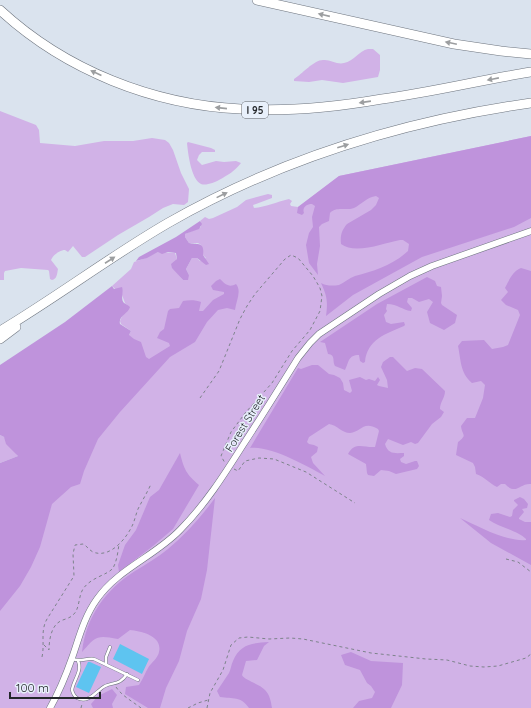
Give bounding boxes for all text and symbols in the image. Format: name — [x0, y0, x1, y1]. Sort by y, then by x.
one-way arrow — [318, 11, 330, 17]
one-way arrow — [445, 39, 457, 45]
one-way arrow — [90, 70, 102, 76]
one-way arrow — [486, 76, 499, 82]
one-way arrow — [359, 99, 371, 105]
road number: I 95 — [242, 102, 268, 118]
one-way arrow — [215, 104, 227, 111]
one-way arrow — [337, 143, 349, 149]
one-way arrow — [216, 192, 228, 198]
one-way arrow — [105, 256, 115, 264]
street label: Forest Street — [222, 392, 268, 454]
scale bar — [10, 674, 100, 700]
text: 100 m — [16, 680, 49, 695]

